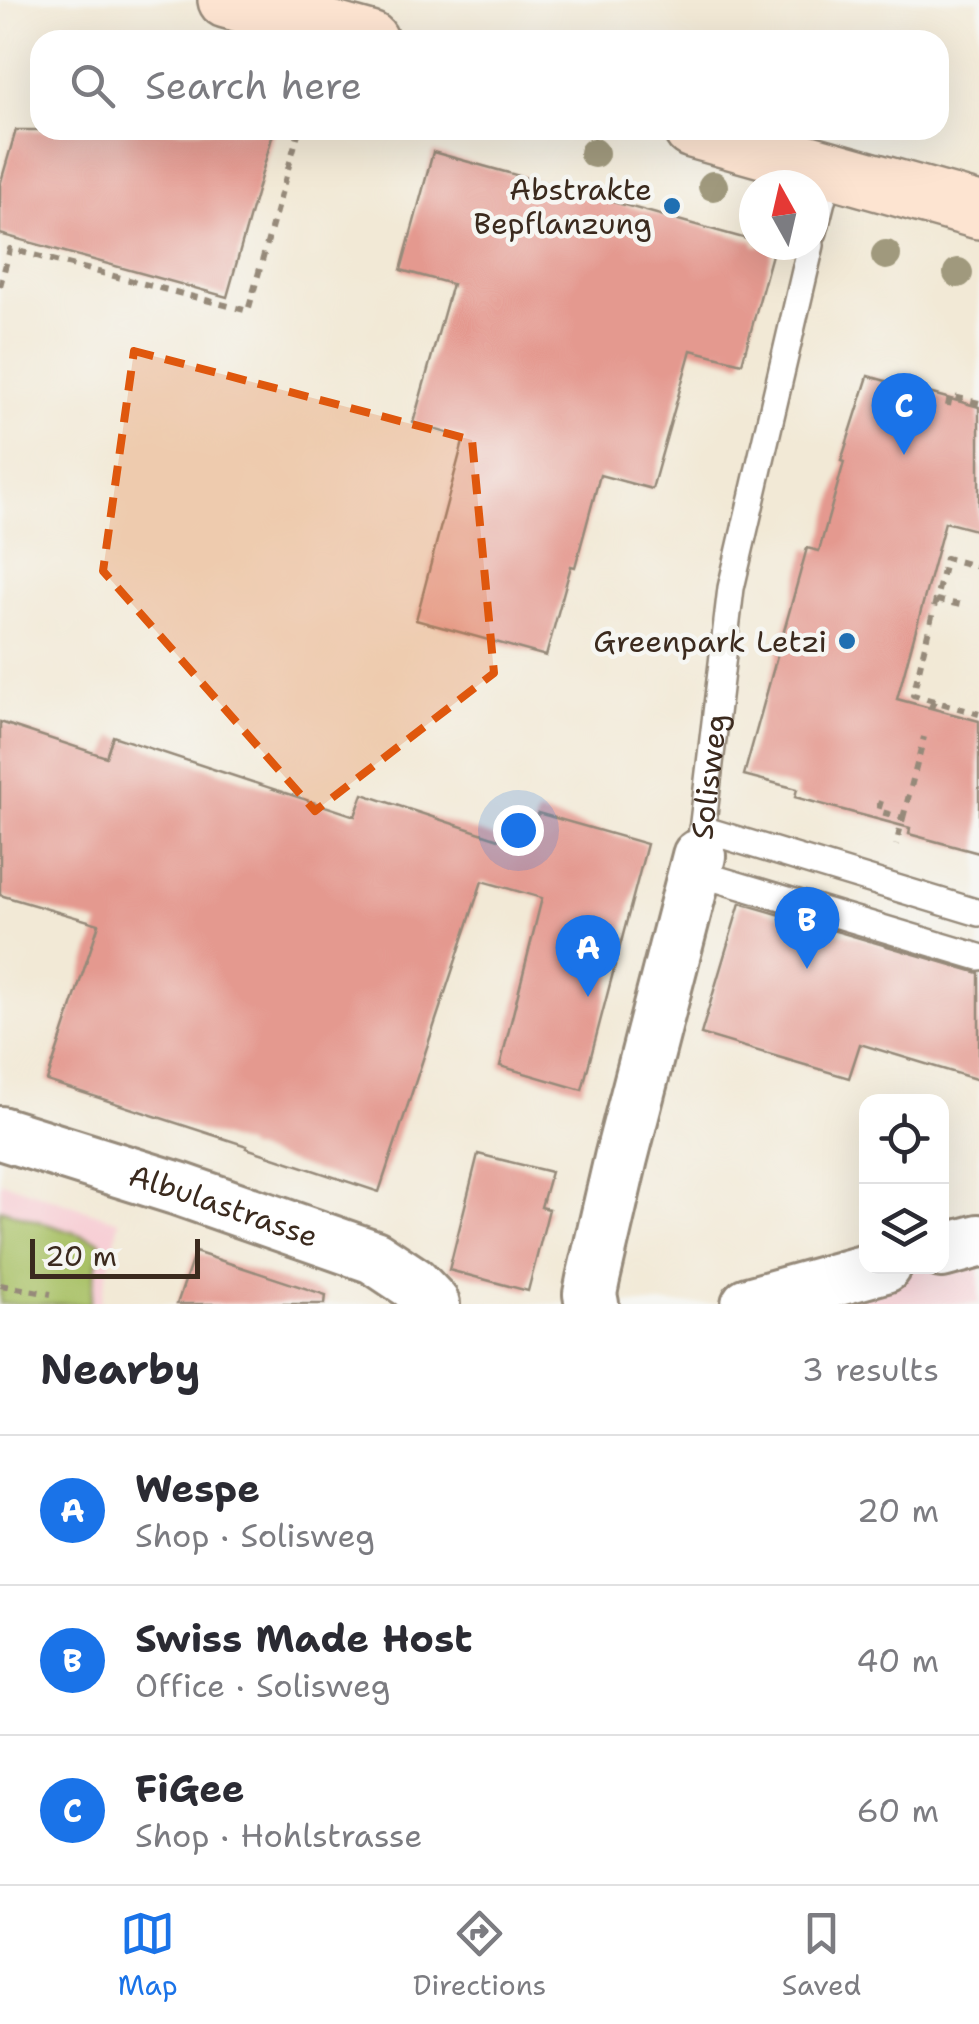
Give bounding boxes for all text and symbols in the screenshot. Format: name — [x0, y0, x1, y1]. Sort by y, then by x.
search box — [30, 30, 949, 140]
icon: search — [65, 58, 120, 113]
text: Search here — [145, 60, 362, 111]
place label: Abstrakte Bepflanzung — [474, 169, 652, 244]
north arrow — [739, 170, 829, 260]
marker: Abstrakte Bepflanzung — [661, 195, 683, 217]
pin: C — [872, 372, 936, 455]
place label: Greenpark Letzi — [593, 621, 827, 662]
marker: Greenpark Letzi — [836, 630, 858, 652]
street label: Solisweg — [681, 712, 736, 842]
your location — [493, 805, 544, 856]
pin: B — [774, 886, 840, 969]
pin: A — [556, 914, 620, 997]
map controls — [859, 1094, 949, 1274]
button: locate — [859, 1094, 949, 1184]
street label: Albulastrasse — [124, 1154, 324, 1256]
button: layers — [859, 1184, 949, 1274]
scale bar — [30, 1234, 200, 1278]
text: 20 m — [45, 1237, 117, 1275]
text: Nearby — [40, 1341, 200, 1397]
text: 3 results — [802, 1348, 939, 1391]
text: Wespe — [135, 1463, 260, 1514]
text: A — [60, 1489, 85, 1532]
text: 20 m — [857, 1489, 939, 1532]
text: Shop · Solisweg — [135, 1514, 375, 1557]
text: Swiss Made Host — [135, 1613, 473, 1664]
text: B — [63, 1639, 82, 1682]
text: 40 m — [856, 1639, 939, 1682]
text: Office · Solisweg — [135, 1664, 390, 1707]
text: FiGee — [135, 1763, 245, 1814]
text: C — [63, 1789, 82, 1832]
text: 60 m — [857, 1789, 939, 1832]
text: Shop · Hohlstrasse — [135, 1814, 422, 1857]
tab: Map — [118, 1906, 178, 2004]
tab: Directions — [413, 1906, 546, 2004]
tab: Saved — [782, 1906, 861, 2004]

